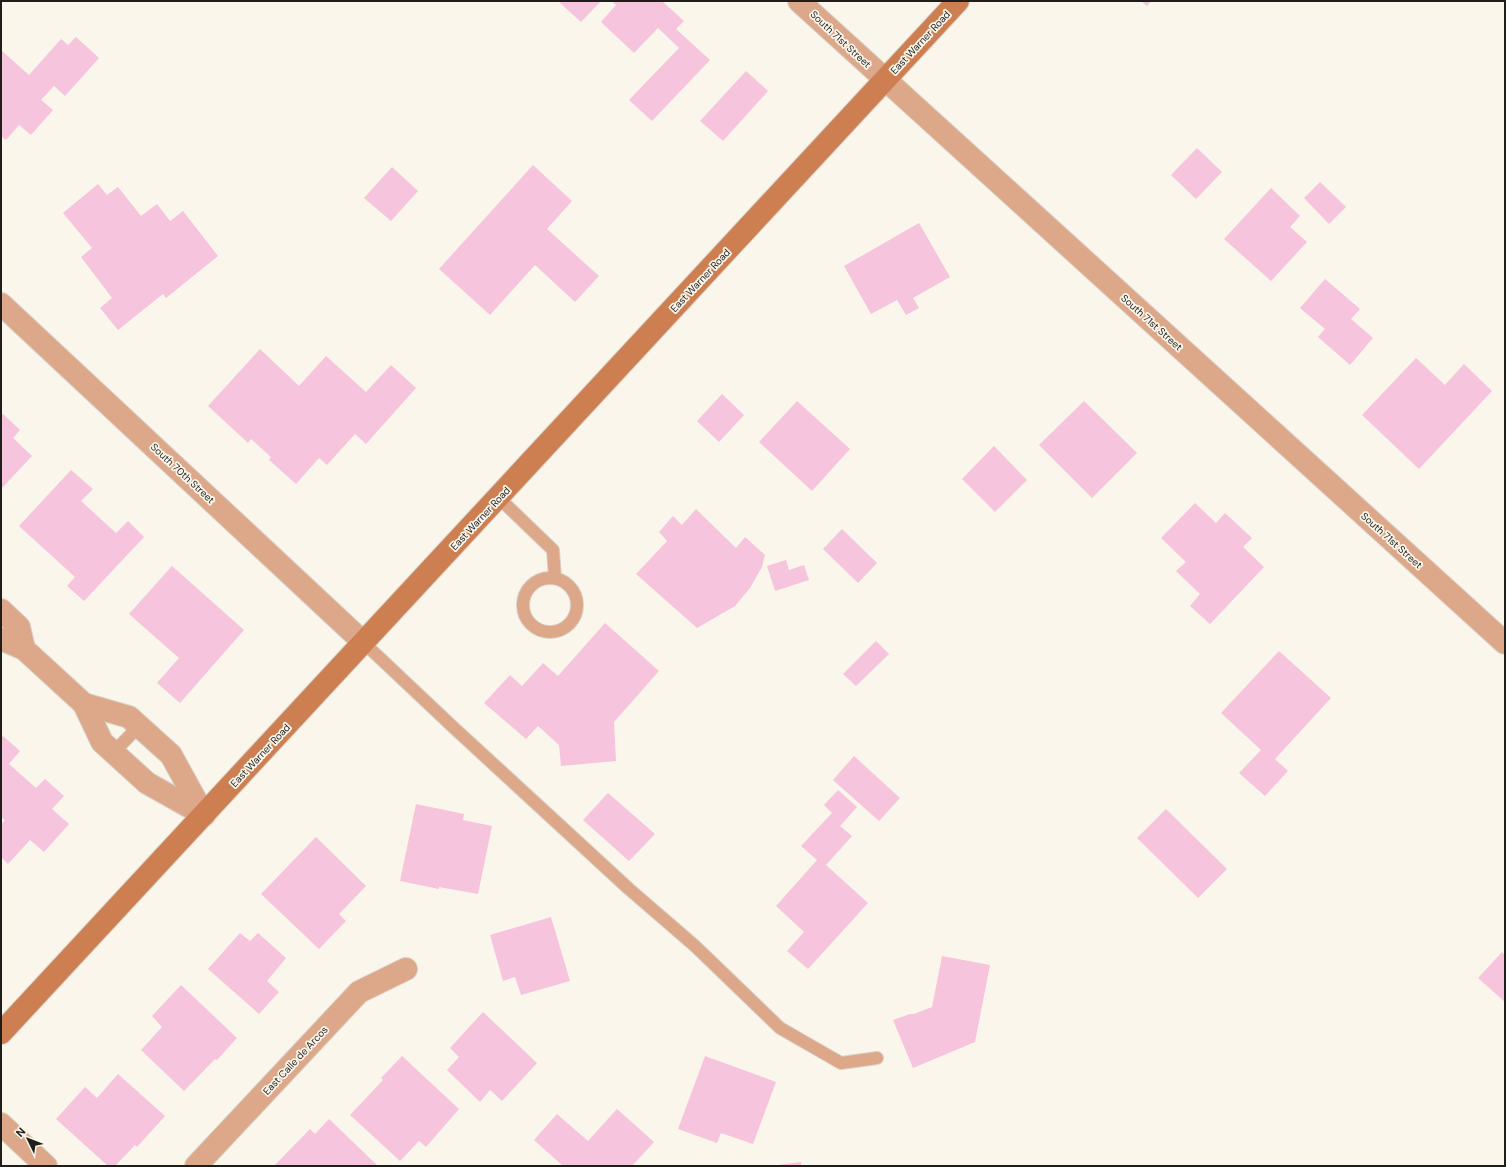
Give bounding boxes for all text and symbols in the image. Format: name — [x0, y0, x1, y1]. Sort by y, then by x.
street label: South 71st Street — [808, 8, 874, 71]
street label: East Warner Road — [888, 8, 953, 77]
street label: East Warner Road — [668, 246, 733, 315]
street label: South 71st Street — [1118, 291, 1185, 353]
street label: South 70th Street — [148, 440, 217, 506]
street label: East Warner Road — [448, 484, 513, 553]
street label: South 71st Street — [1358, 509, 1425, 571]
street label: East Warner Road — [228, 721, 293, 790]
street label: East Calle de Arcos — [260, 1023, 331, 1097]
north arrow — [8, 1119, 48, 1159]
text: N — [13, 1124, 29, 1140]

